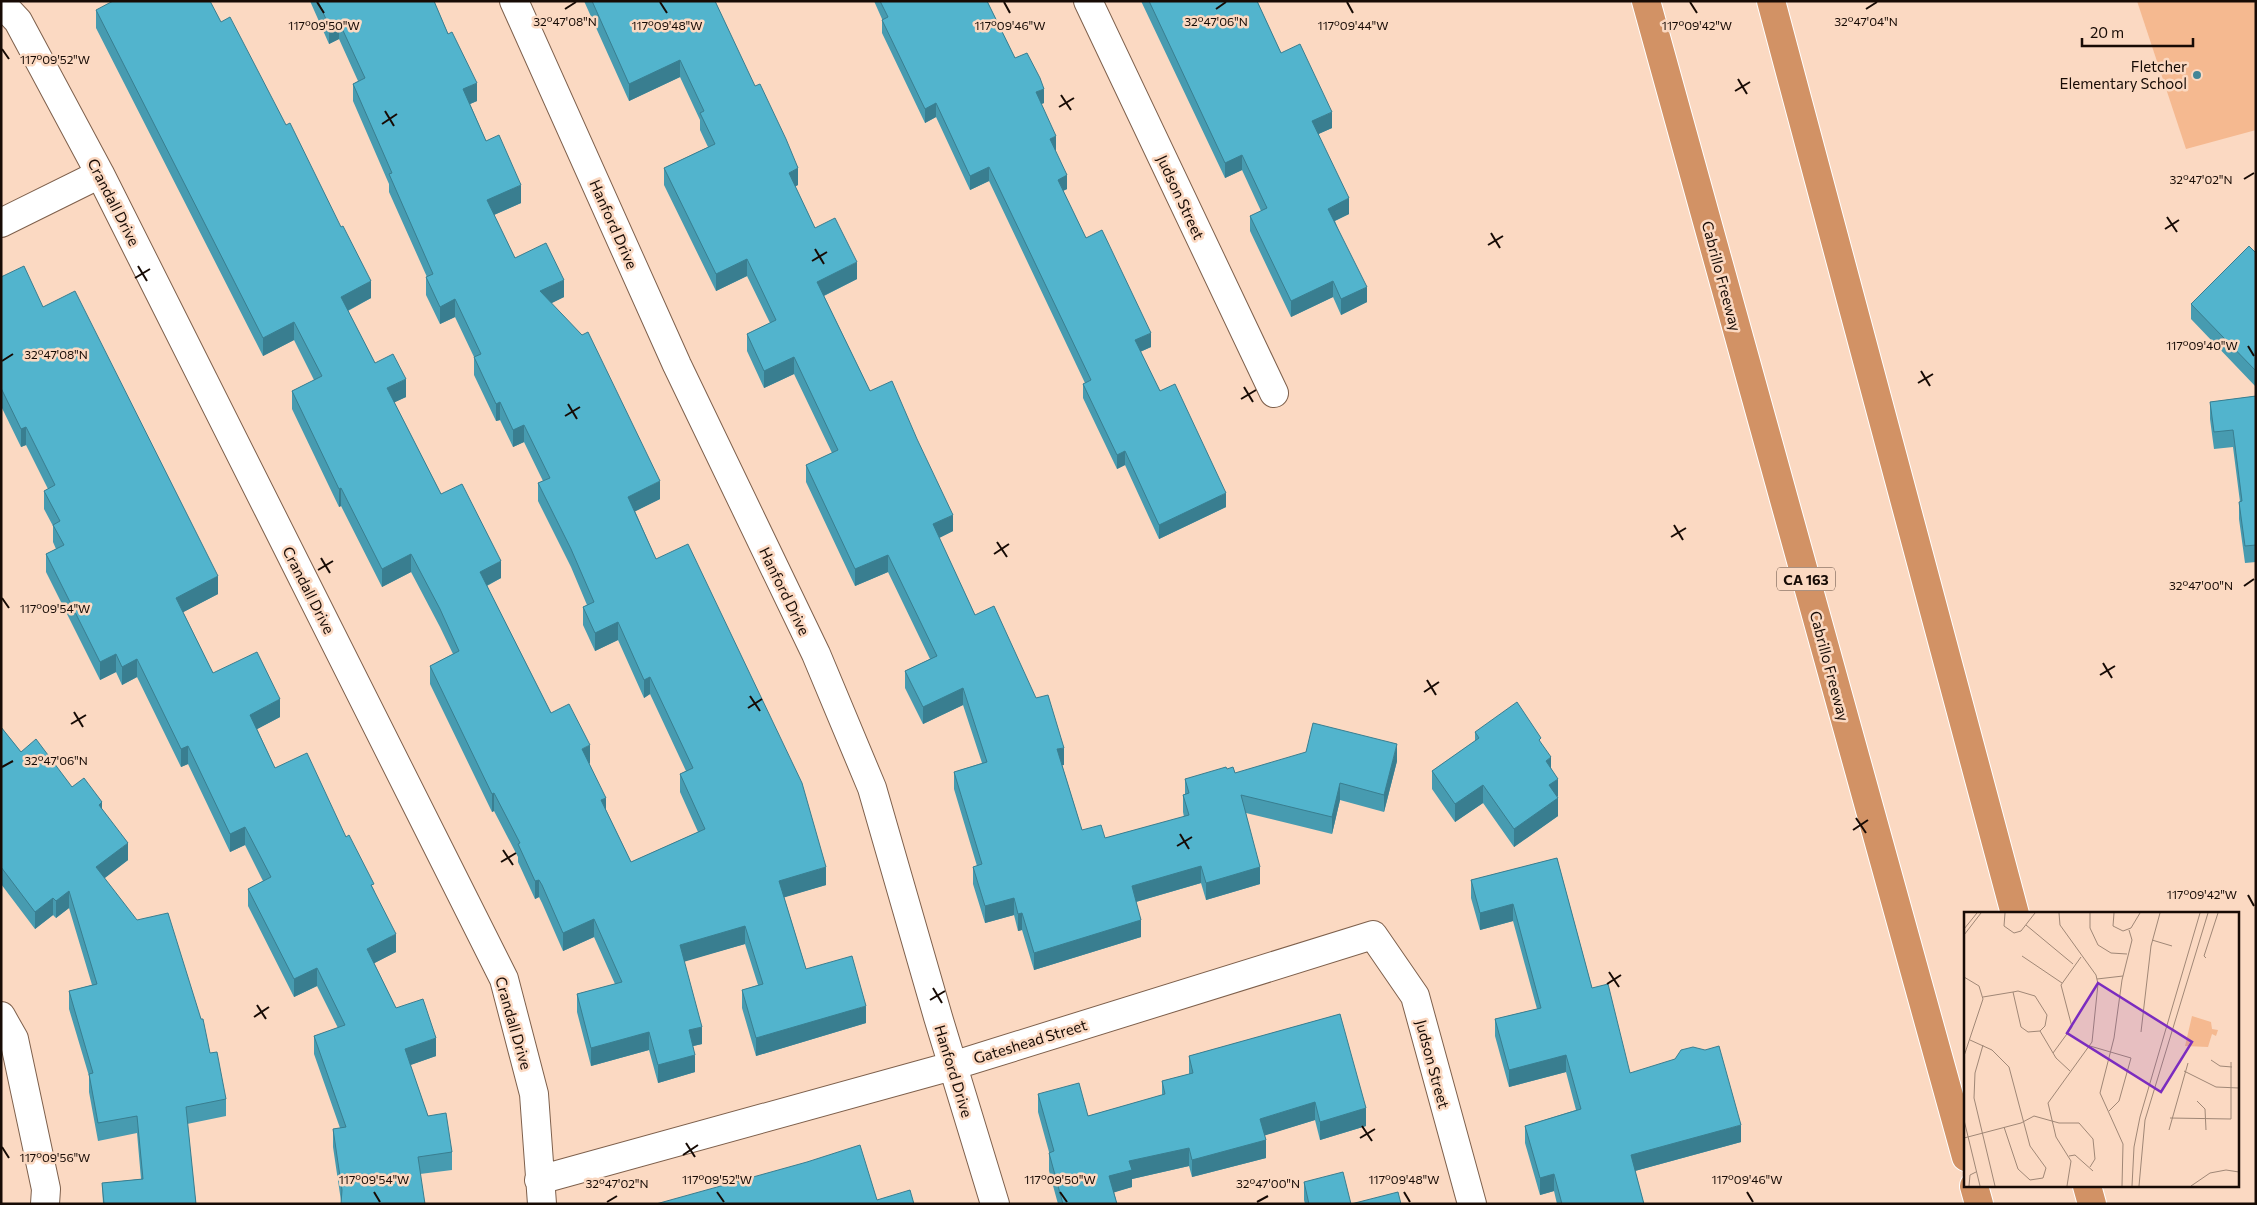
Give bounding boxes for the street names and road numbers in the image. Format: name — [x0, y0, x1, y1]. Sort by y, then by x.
street label: Judson Street — [1154, 152, 1208, 242]
street label: Crandall Drive — [84, 155, 144, 249]
street label: Hanford Drive — [586, 177, 642, 271]
street label: Cabrillo Freeway — [1699, 219, 1745, 333]
street label: Crandall Drive — [279, 543, 339, 637]
street label: Hanford Drive — [756, 544, 814, 638]
road number: CA 163 — [1777, 568, 1835, 590]
street label: Cabrillo Freeway — [1807, 609, 1853, 723]
street label: Crandall Drive — [492, 974, 536, 1072]
street label: Gateshead Street — [971, 1015, 1089, 1067]
street label: Judson Street — [1413, 1018, 1453, 1110]
street label: Hanford Drive — [931, 1023, 977, 1119]

